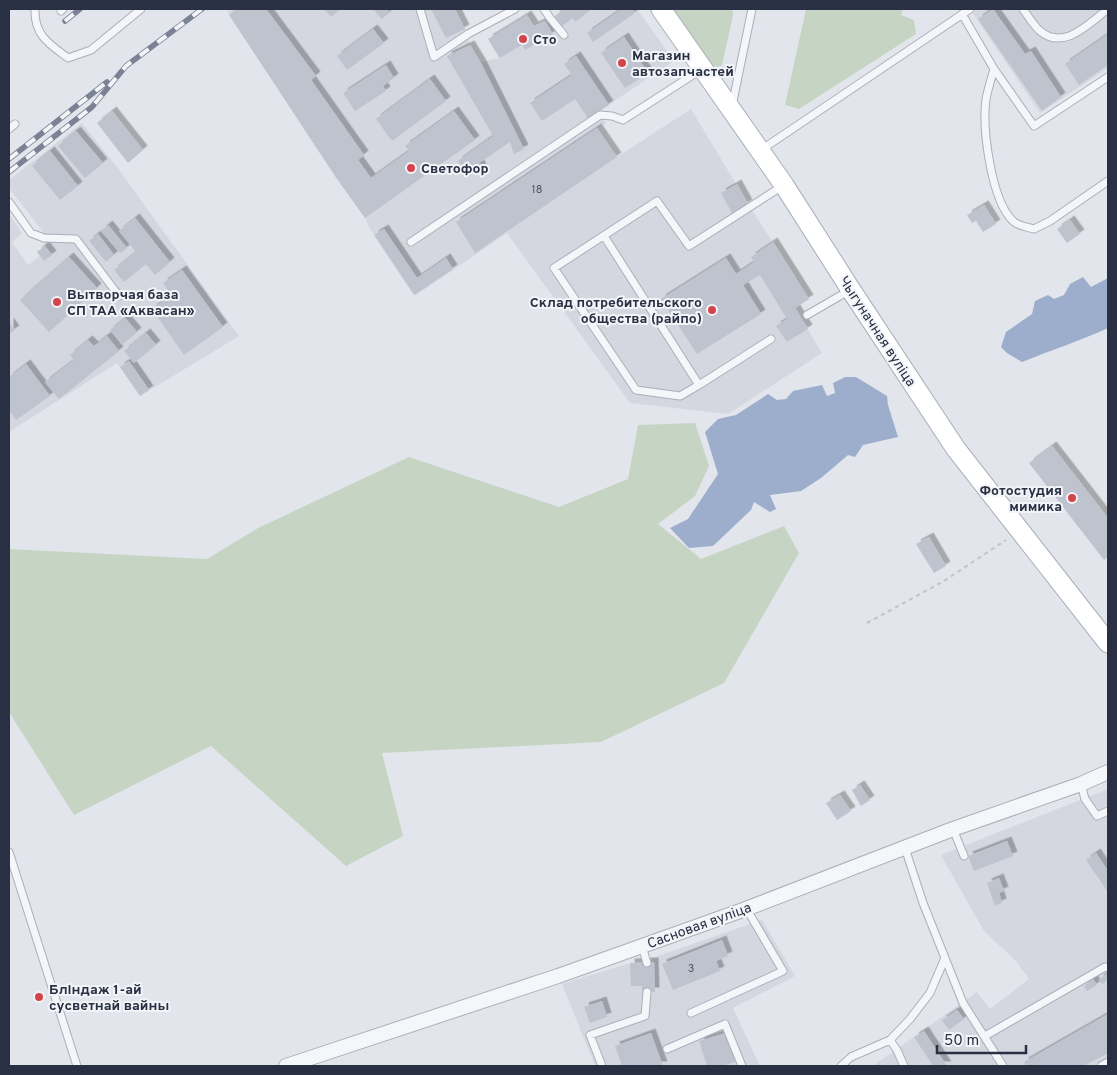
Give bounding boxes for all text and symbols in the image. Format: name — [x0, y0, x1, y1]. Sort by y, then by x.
place label: Сто — [533, 32, 557, 49]
marker: Сто — [517, 33, 529, 45]
place label: Магазин автозапчастей — [632, 48, 734, 81]
marker: Магазин автозапчастей — [616, 57, 628, 69]
place label: Светофор — [421, 161, 489, 178]
marker: Светофор — [405, 162, 417, 174]
house number: 18 — [532, 183, 542, 197]
street label: Чыгуначная вуліца — [835, 273, 919, 390]
place label: Вытворчая база СП ТАА «Аквасан» — [67, 287, 195, 320]
place label: Склад потребительского общества (райпо) — [530, 295, 702, 328]
marker: Вытворчая база СП ТАА «Аквасан» — [51, 296, 63, 308]
marker: Склад потребительского общества (райпо) — [706, 304, 718, 316]
place label: Фотостудия мимика — [980, 483, 1062, 516]
marker: Фотостудия мимика — [1066, 492, 1078, 504]
street label: Сасновая вуліца — [645, 900, 754, 953]
house number: 3 — [688, 962, 694, 976]
place label: Бліндаж 1-ай сусветнай вайны — [49, 982, 169, 1015]
marker: Бліндаж 1-ай сусветнай вайны — [33, 991, 45, 1003]
scale bar — [937, 1022, 1026, 1054]
text: 50 m — [944, 1032, 979, 1051]

